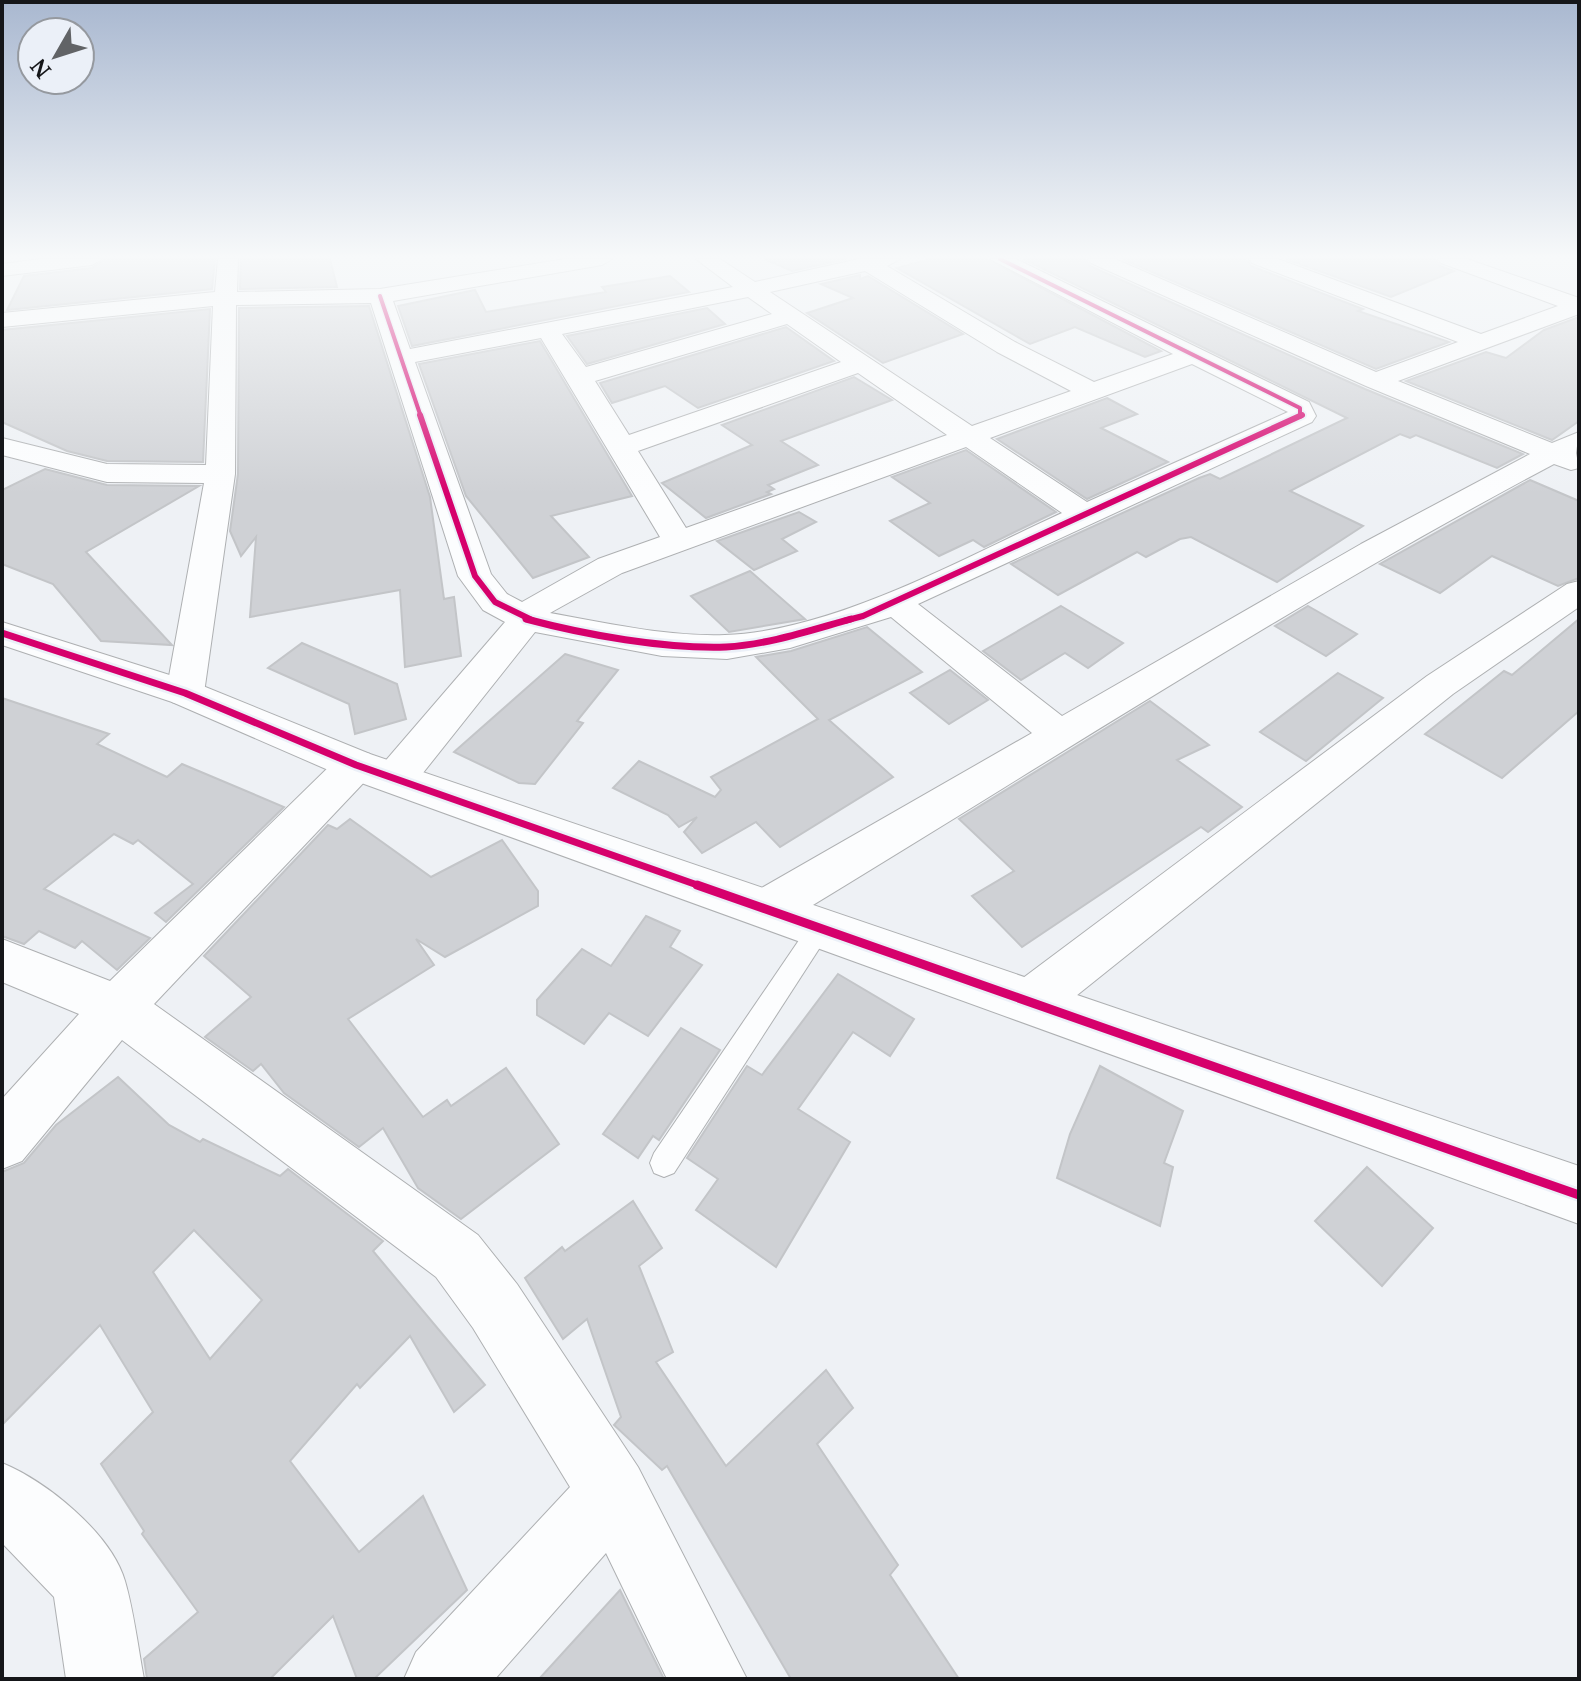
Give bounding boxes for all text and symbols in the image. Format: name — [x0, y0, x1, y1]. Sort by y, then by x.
north arrow — [16, 16, 96, 96]
text: N — [23, 53, 57, 85]

